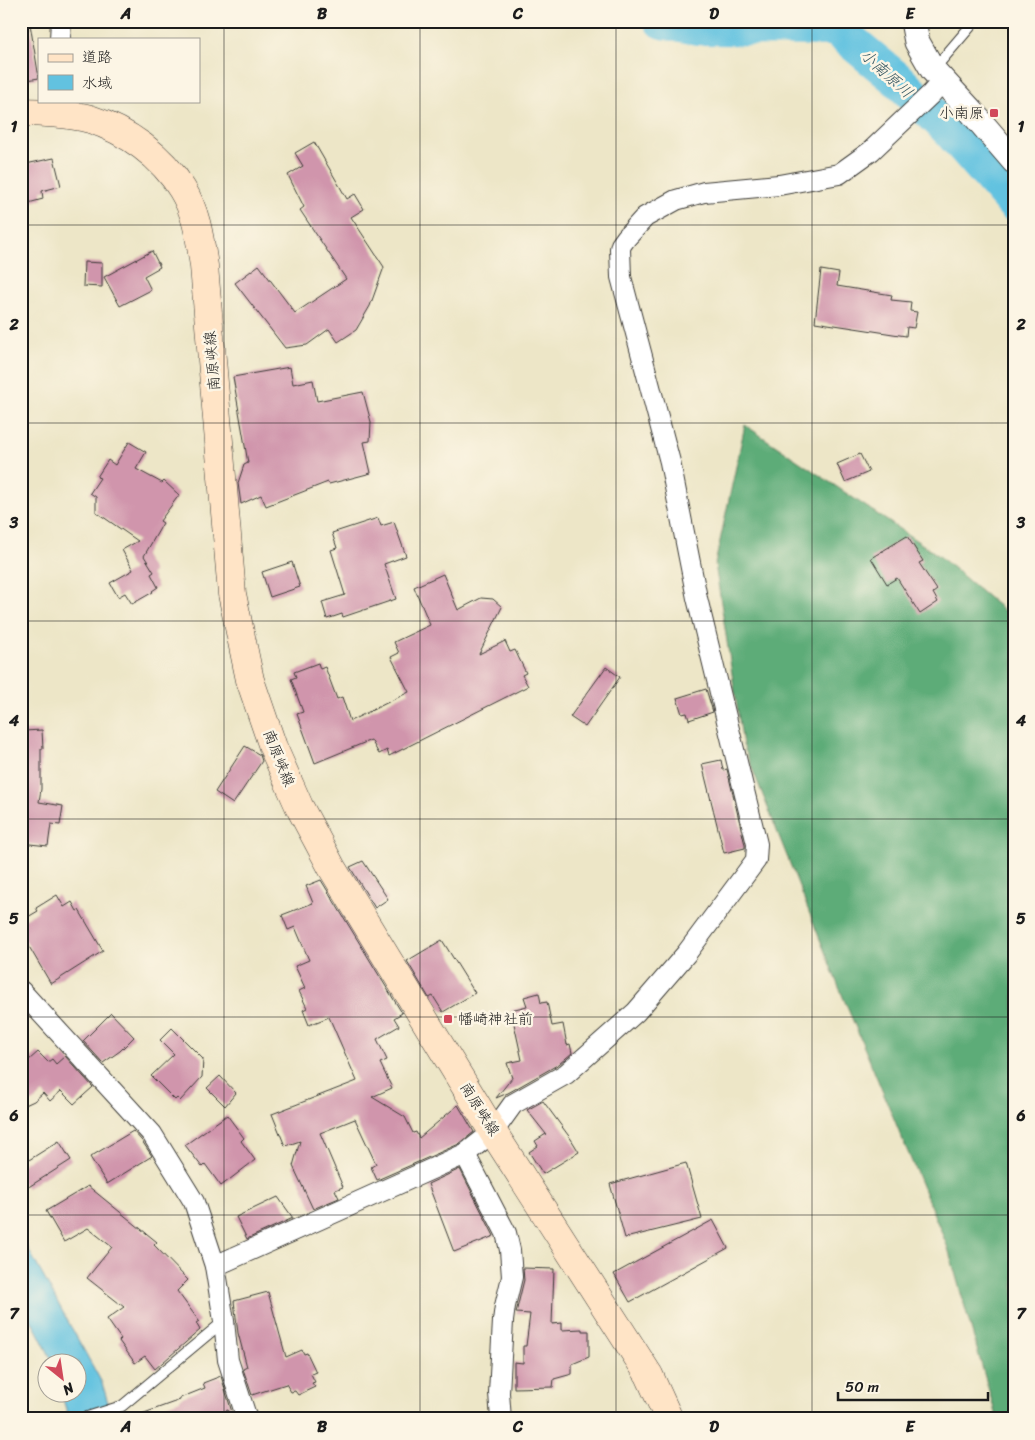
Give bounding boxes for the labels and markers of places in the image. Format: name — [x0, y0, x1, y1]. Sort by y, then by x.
place label: 小南原 — [939, 100, 984, 126]
marker: 小南原 — [988, 107, 1000, 119]
place label: 幡崎神社前 — [458, 1006, 533, 1032]
marker: 幡崎神社前 — [442, 1013, 454, 1025]

